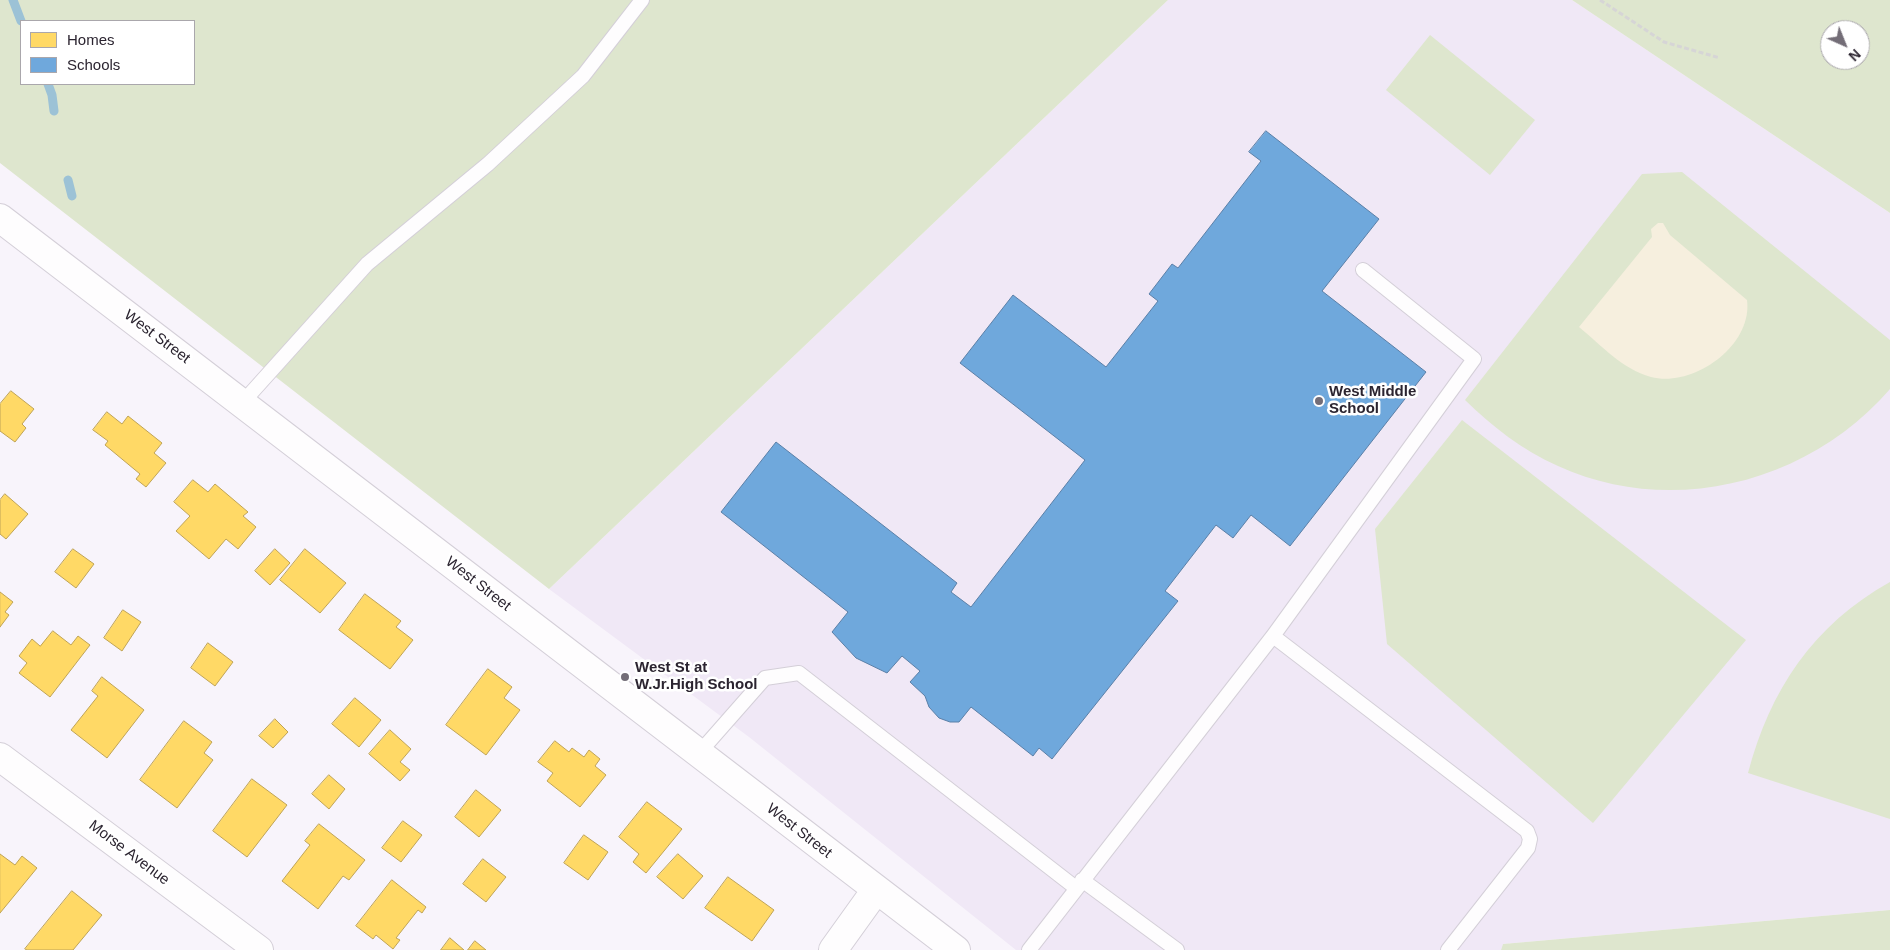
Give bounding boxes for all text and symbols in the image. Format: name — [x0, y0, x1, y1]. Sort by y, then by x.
legend — [20, 20, 195, 85]
north arrow — [1820, 20, 1870, 70]
text: Homes — [67, 31, 115, 48]
text: N — [1846, 46, 1864, 64]
text: Schools — [67, 56, 120, 73]
street label: West Street — [120, 306, 194, 368]
place label: West Middle School — [1329, 383, 1416, 418]
marker: West Middle School — [1313, 395, 1325, 407]
street label: West Street — [442, 553, 514, 615]
place label: West St at W.Jr.High School — [635, 659, 758, 694]
marker: West St at W.Jr.High School — [619, 671, 631, 683]
street label: West Street — [763, 800, 835, 862]
street label: Morse Avenue — [85, 817, 173, 889]

